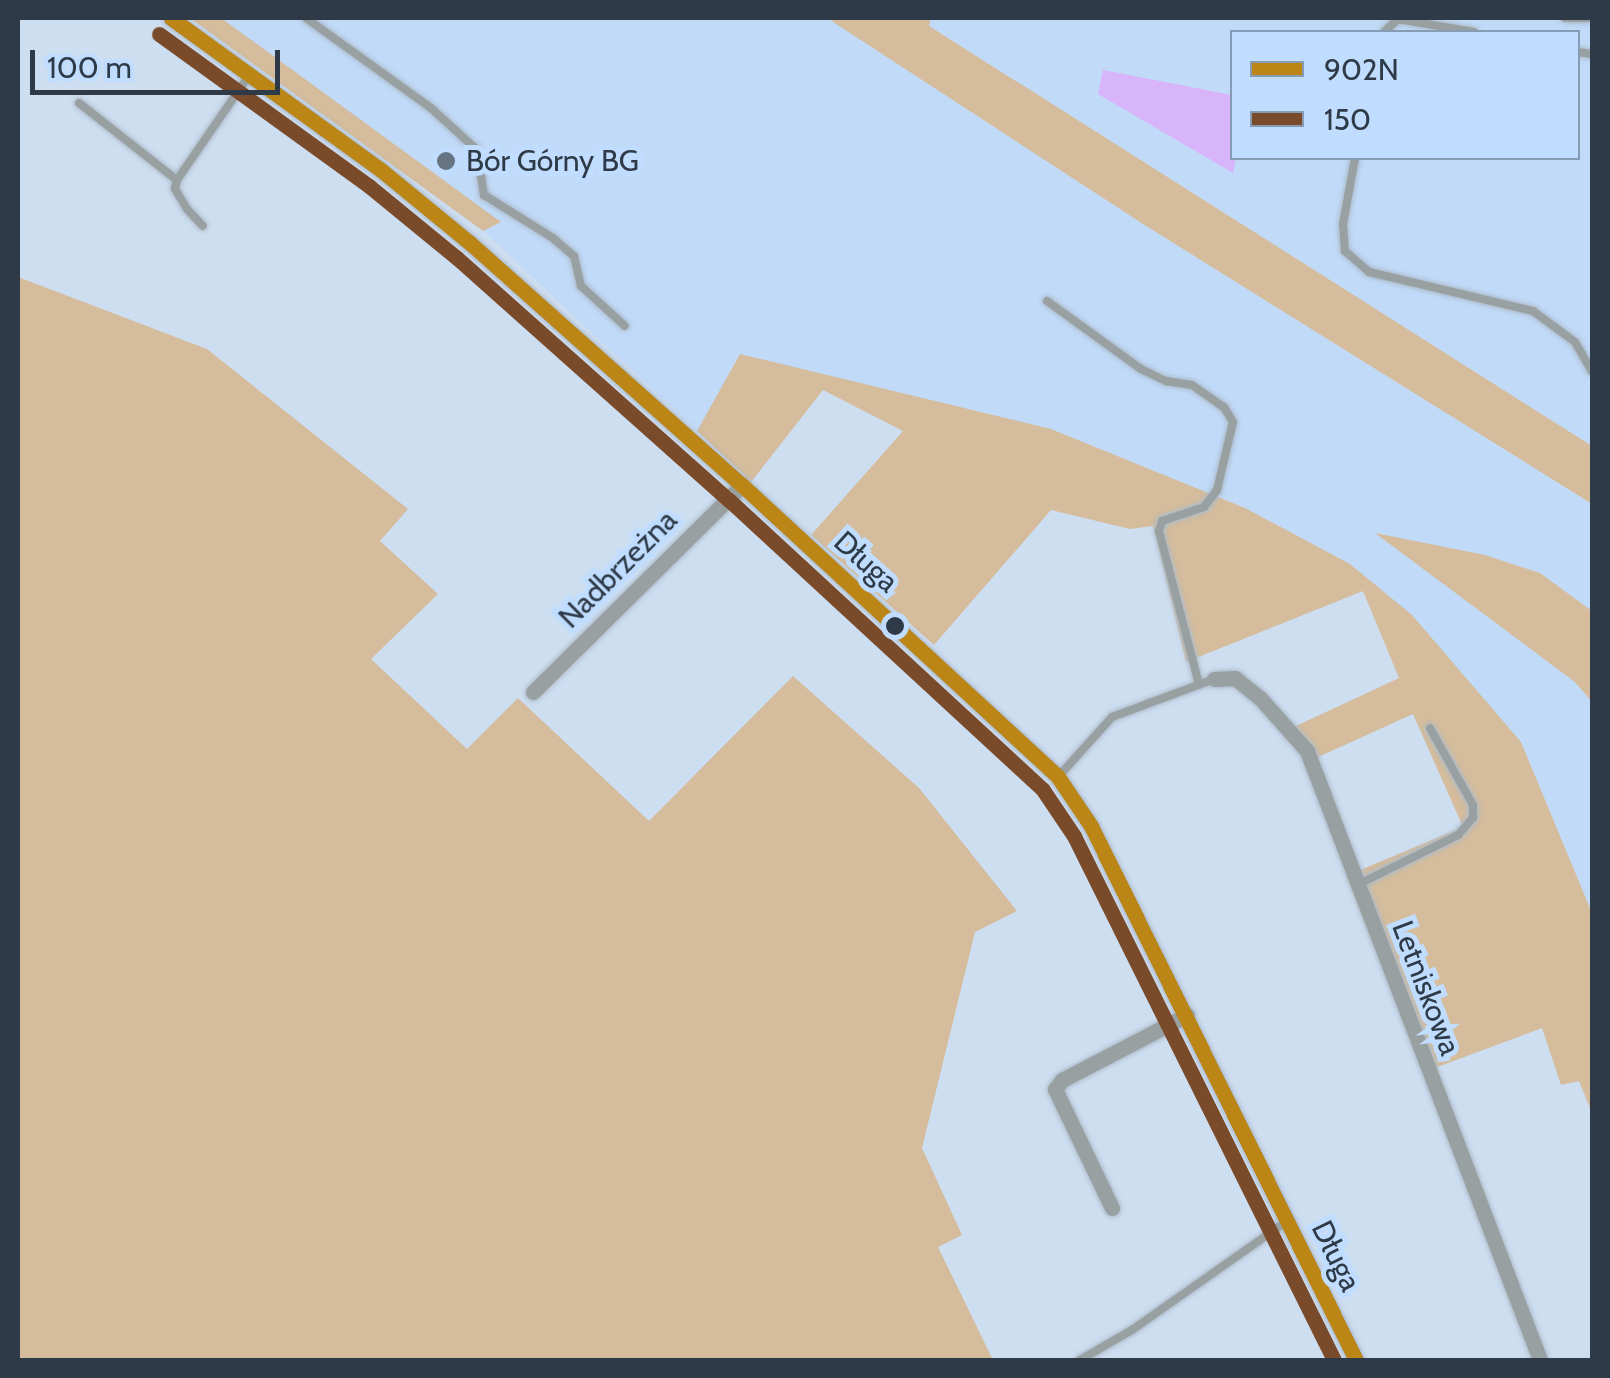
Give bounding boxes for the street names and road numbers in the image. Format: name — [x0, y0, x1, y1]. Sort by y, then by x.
street label: Nadbrzeżna — [551, 502, 685, 636]
street label: Długa — [826, 524, 906, 600]
street label: Letniskowa — [1384, 916, 1468, 1060]
street label: Długa — [1304, 1215, 1368, 1297]

